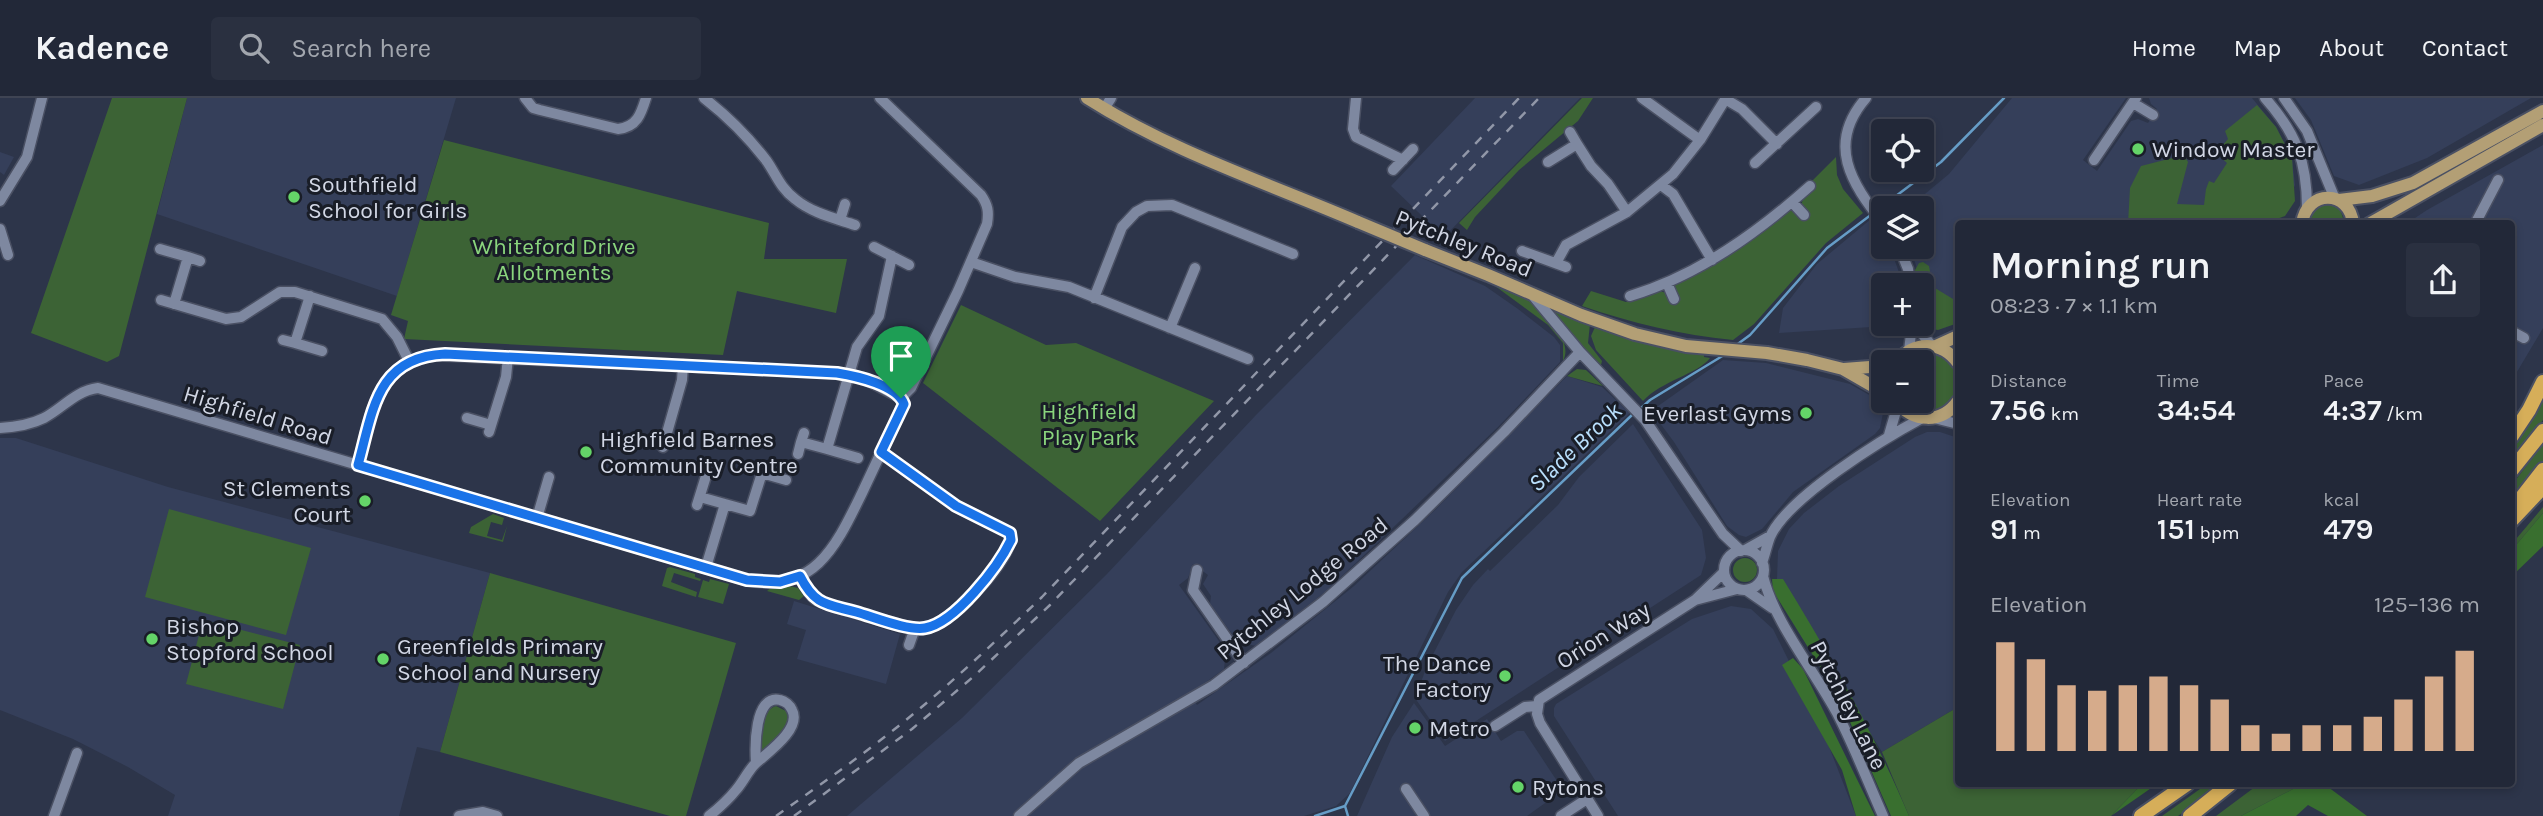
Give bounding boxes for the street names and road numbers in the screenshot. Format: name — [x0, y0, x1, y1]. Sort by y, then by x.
street label: Pytchley Road — [1391, 204, 1536, 283]
street label: Highfield Road — [180, 380, 335, 451]
street label: Pytchley Lodge Road — [1211, 511, 1393, 666]
street label: Orion Way — [1552, 596, 1655, 675]
street label: Pytchley Lane — [1804, 636, 1893, 774]

